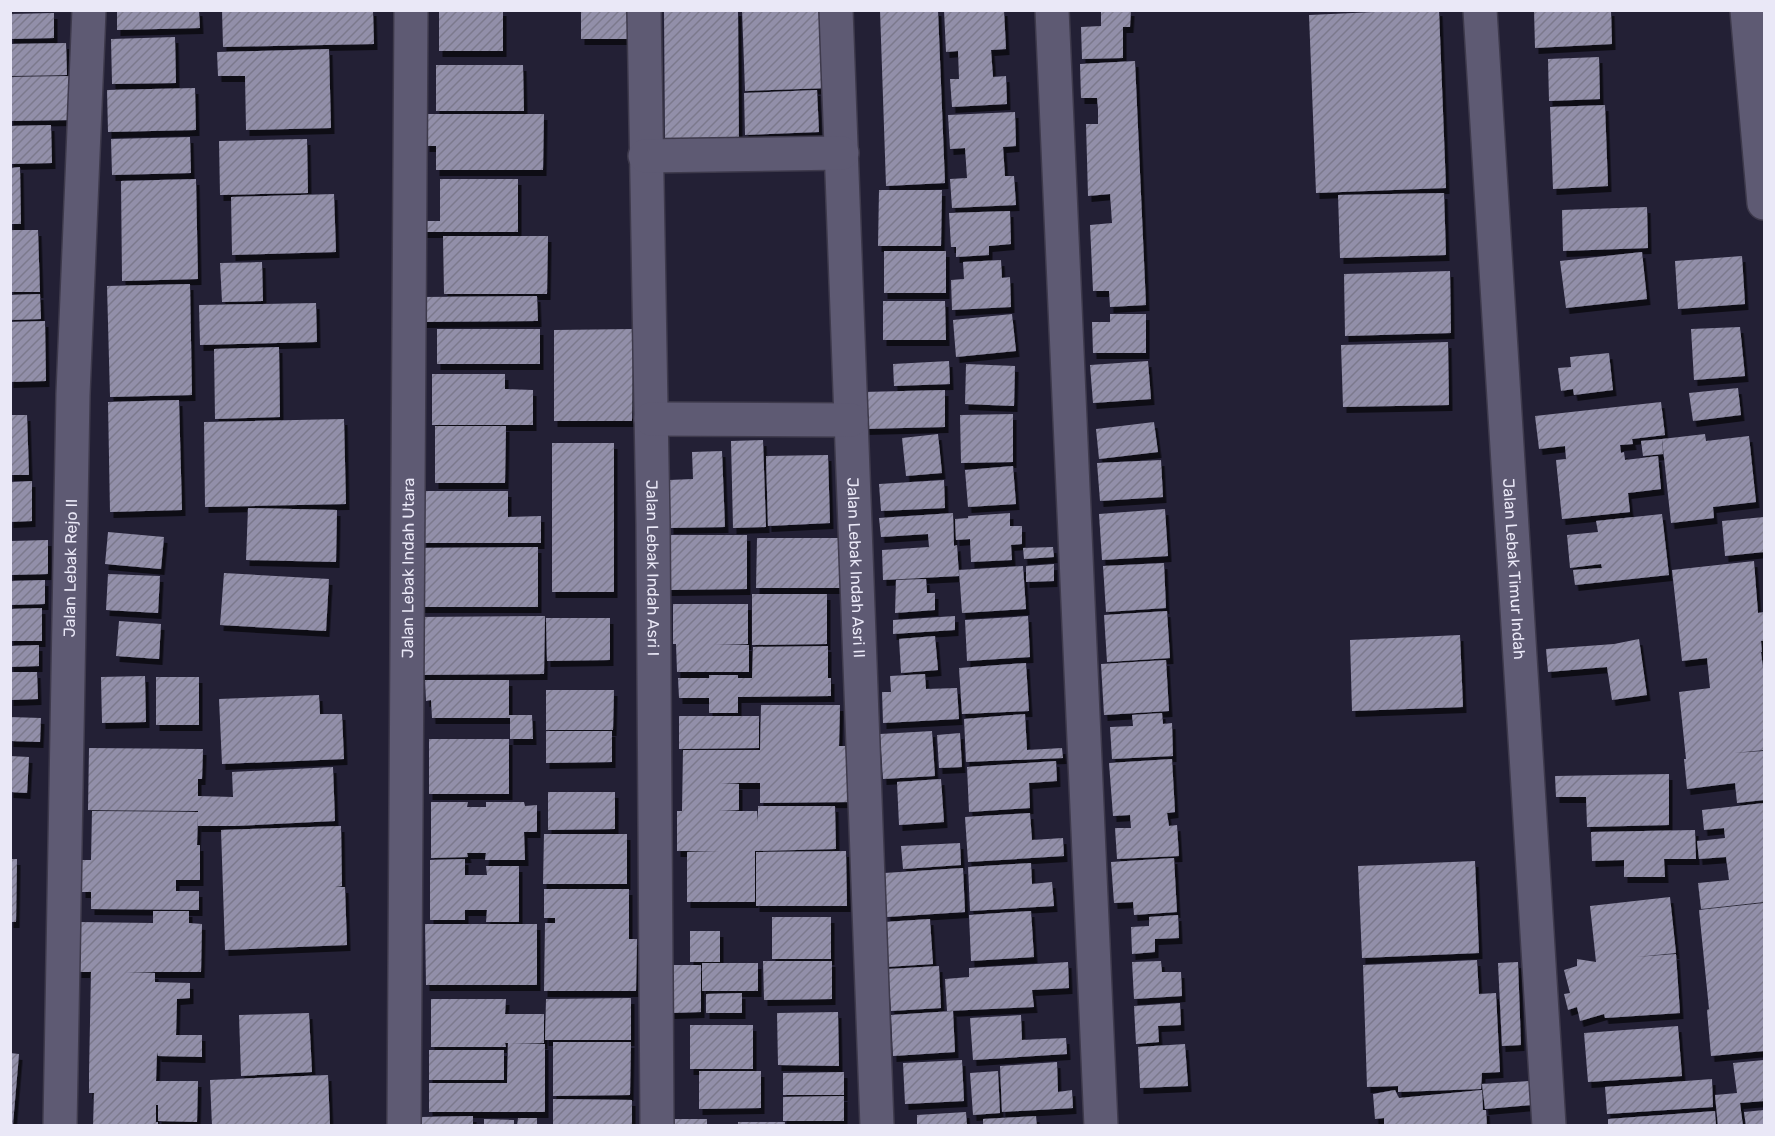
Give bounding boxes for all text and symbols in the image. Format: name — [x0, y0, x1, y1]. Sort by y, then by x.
street label: Jalan Lebak Indah Asri II — [843, 477, 869, 658]
street label: Jalan Lebak Indah Utara — [398, 478, 418, 658]
street label: Jalan Lebak Timur Indah — [1499, 478, 1529, 660]
street label: Jalan Lebak Indah Asri I — [642, 480, 663, 656]
street label: Jalan Lebak Rejo II — [60, 499, 81, 638]

